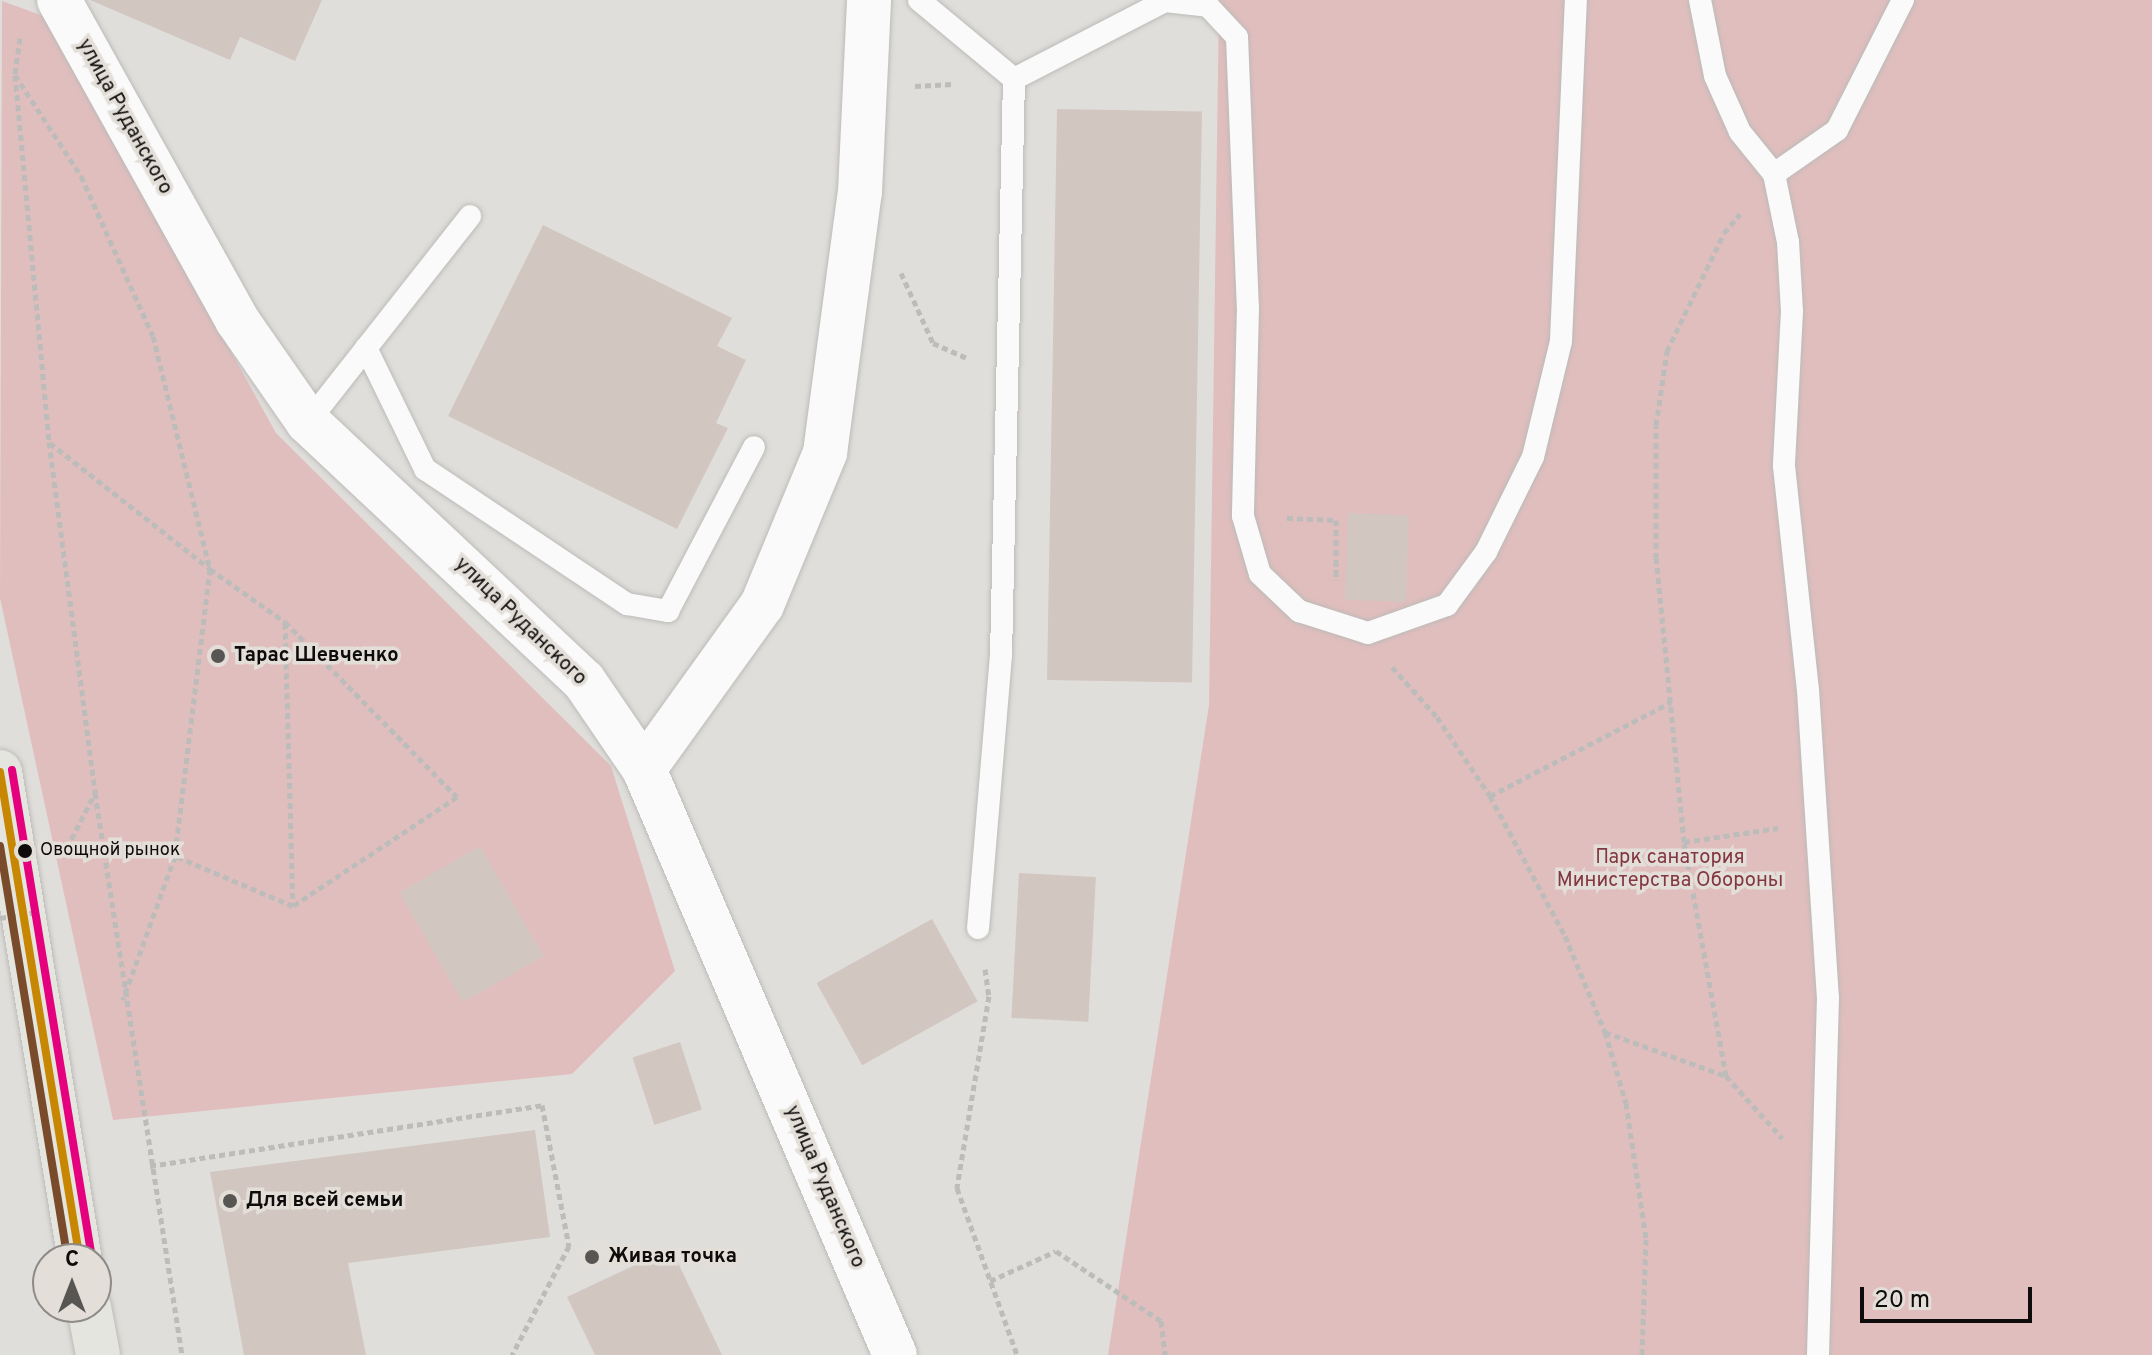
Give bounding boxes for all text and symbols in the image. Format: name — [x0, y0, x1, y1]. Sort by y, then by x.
street label: улица Руданского — [71, 35, 177, 199]
street label: улица Руданского — [449, 553, 591, 691]
place label: Тарас Шевченко — [234, 644, 399, 668]
marker: Тарас Шевченко — [209, 647, 227, 665]
place label: Овощной рынок — [40, 840, 180, 862]
marker: Овощной рынок — [17, 843, 33, 859]
park label: Парк санатория Министерства Обороны — [1557, 847, 1783, 894]
street label: улица Руданского — [779, 1102, 869, 1272]
place label: Для всей семьи — [246, 1189, 403, 1213]
marker: Для всей семьи — [221, 1192, 239, 1210]
north arrow — [32, 1243, 112, 1323]
place label: Живая точка — [608, 1245, 737, 1269]
text: С — [65, 1247, 79, 1274]
marker: Живая точка — [583, 1248, 601, 1266]
scale bar — [1864, 1271, 2036, 1321]
text: 20 m — [1874, 1286, 1930, 1316]

